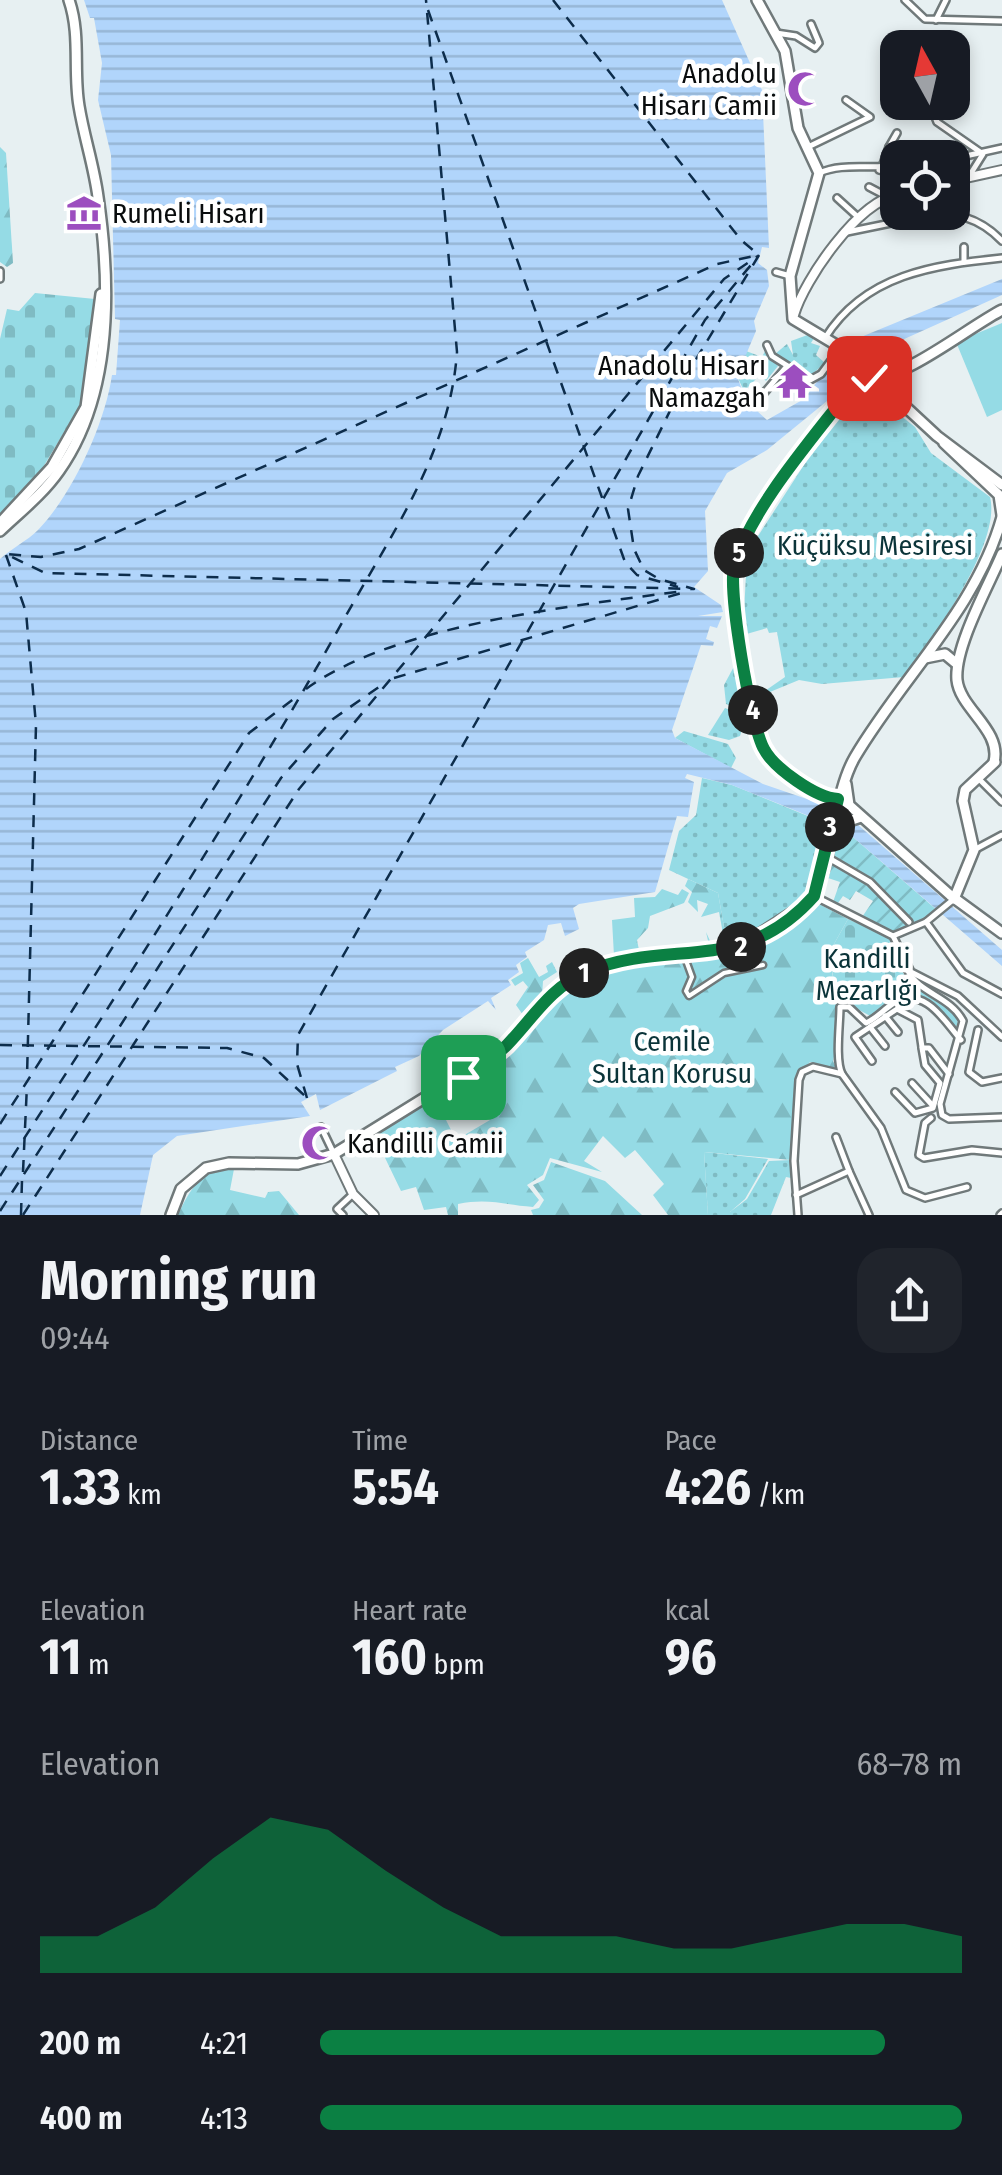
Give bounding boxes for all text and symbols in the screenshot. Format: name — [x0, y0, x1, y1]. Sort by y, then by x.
north arrow — [880, 30, 970, 120]
map controls — [880, 30, 970, 230]
place label: Anadolu Hisarı Camii — [641, 57, 777, 122]
mosque icon: Anadolu Hisarı Camii — [786, 70, 824, 108]
button: locate — [880, 140, 970, 230]
museum icon: Rumeli Hisarı — [65, 194, 103, 232]
place label: Rumeli Hisarı — [112, 197, 265, 230]
pin — [827, 336, 912, 421]
place label: Anadolu Hisarı Namazgah — [598, 349, 766, 414]
icon: check — [842, 351, 897, 406]
temple icon: Anadolu Hisarı Namazgah — [775, 362, 813, 400]
pin: 5 — [714, 528, 764, 578]
park label: Küçüksu Mesiresi — [777, 529, 973, 562]
text: 5 — [732, 536, 746, 569]
pin: 4 — [728, 685, 778, 735]
text: 4 — [746, 693, 760, 726]
pin: 3 — [805, 802, 855, 852]
text: 3 — [823, 810, 837, 843]
pin: 2 — [716, 922, 766, 972]
text: 2 — [735, 930, 747, 963]
park label: Kandilli Mezarlığı — [816, 942, 918, 1007]
pin: 1 — [559, 948, 609, 998]
text: 1 — [578, 956, 590, 989]
park label: Cemile Sultan Korusu — [592, 1025, 752, 1090]
pin — [421, 1035, 506, 1120]
icon: arrive — [436, 1050, 491, 1105]
mosque icon: Kandilli Camii — [300, 1124, 338, 1162]
place label: Kandilli Camii — [347, 1127, 504, 1160]
text: Morning run — [40, 1248, 317, 1314]
button: share — [857, 1248, 962, 1353]
text: 09:44 — [40, 1319, 110, 1357]
text: Distance — [40, 1424, 138, 1457]
text: Time — [352, 1424, 408, 1457]
text: Pace — [665, 1424, 717, 1457]
text: 1.33 — [40, 1457, 121, 1517]
text: 5:54 — [352, 1457, 439, 1517]
text: 4:26 — [665, 1457, 751, 1517]
text: km — [121, 1478, 162, 1511]
text: /km — [751, 1478, 805, 1511]
text: Elevation — [40, 1594, 145, 1627]
text: Heart rate — [352, 1594, 467, 1627]
text: kcal — [665, 1594, 710, 1627]
text: 11 — [40, 1627, 81, 1687]
text: 160 — [352, 1627, 427, 1687]
text: 96 — [665, 1627, 717, 1687]
text: m — [81, 1648, 110, 1681]
text: bpm — [427, 1648, 485, 1681]
text: Elevation — [40, 1745, 160, 1783]
text: 68–78 m — [856, 1745, 962, 1783]
text: 200 m — [40, 2024, 121, 2062]
text: 4:21 — [200, 2024, 248, 2062]
text: 400 m — [40, 2099, 122, 2137]
text: 4:13 — [200, 2099, 248, 2137]

